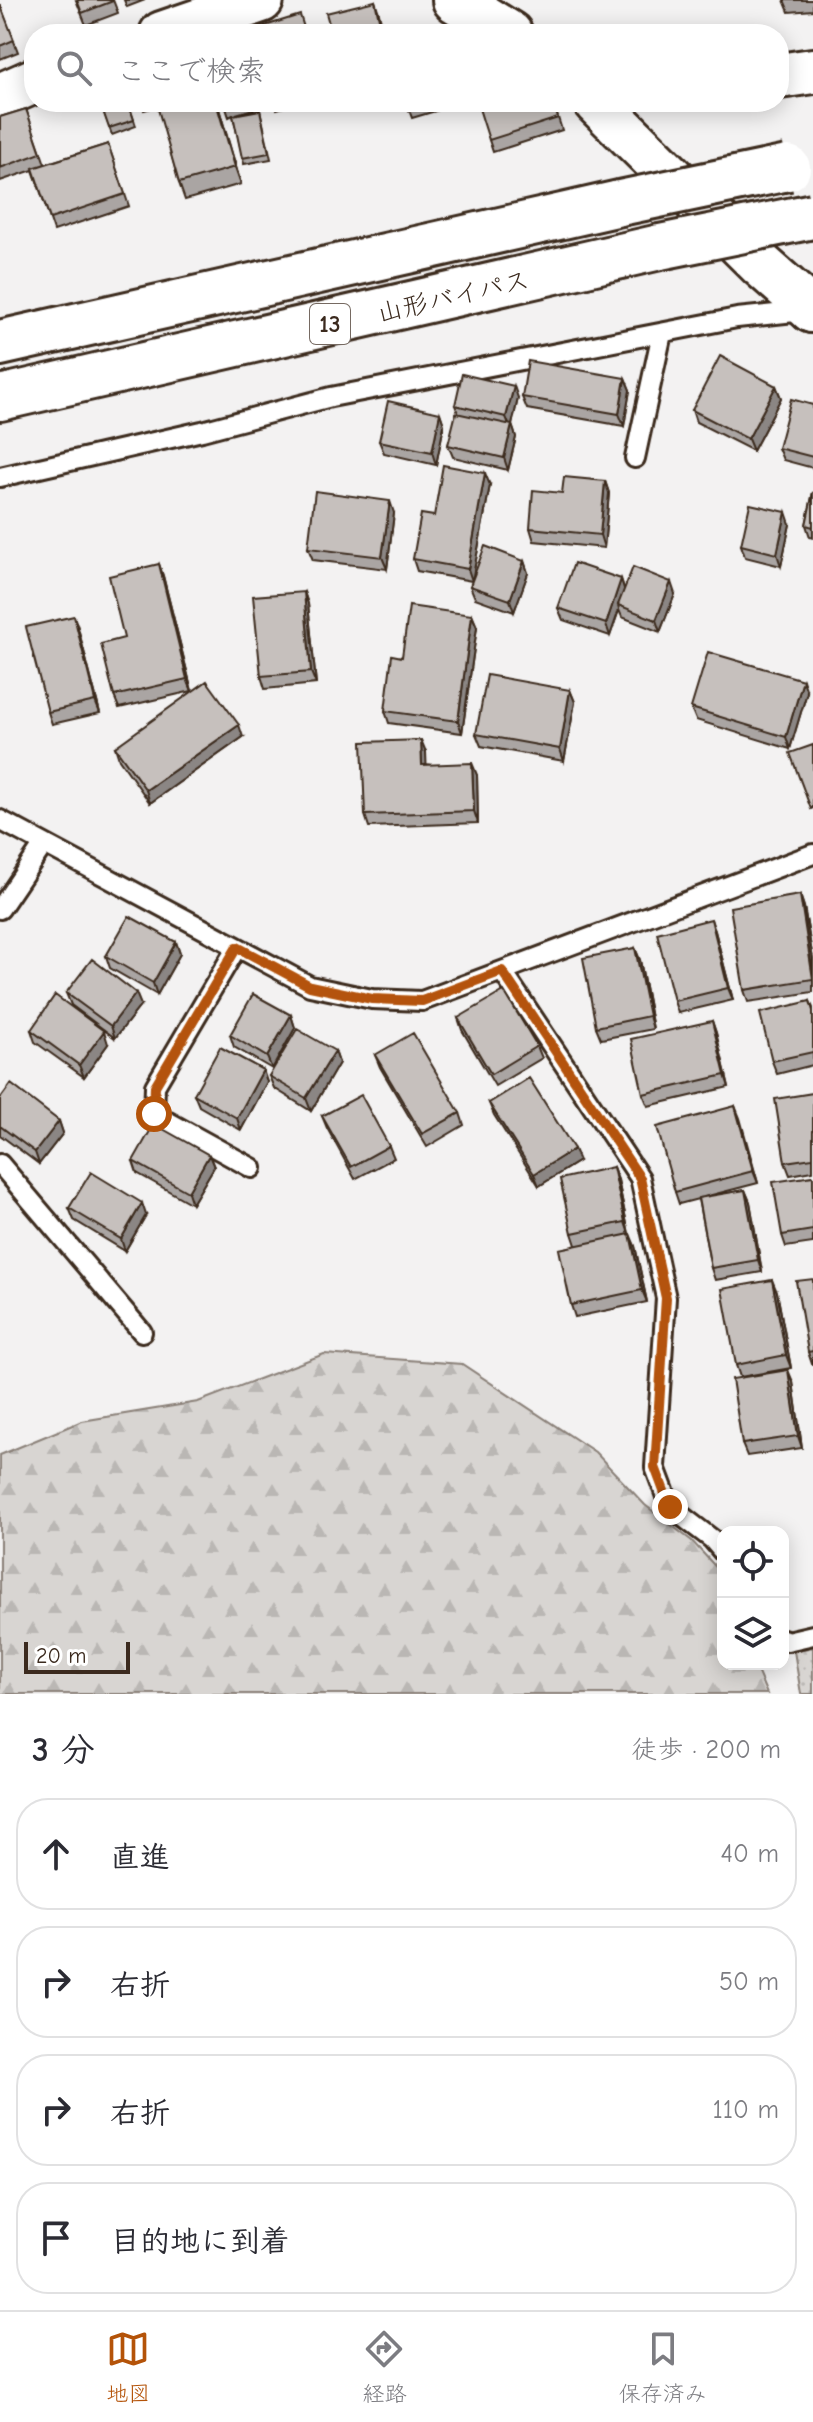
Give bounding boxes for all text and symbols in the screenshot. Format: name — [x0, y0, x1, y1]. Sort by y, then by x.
search box — [24, 24, 789, 112]
icon: search — [52, 46, 96, 90]
text: ここで検索 — [116, 54, 266, 89]
street label: 山形バイパス — [374, 265, 532, 329]
road number: 13 — [310, 304, 350, 344]
route start — [136, 1096, 172, 1132]
route end — [652, 1489, 688, 1525]
map controls — [717, 1526, 789, 1670]
button: locate — [717, 1526, 789, 1598]
button: layers — [717, 1598, 789, 1670]
scale bar — [24, 1638, 130, 1674]
text: 20 m — [36, 1643, 86, 1669]
text: 3 分 — [32, 1730, 95, 1770]
text: 徒歩 · 200 m — [632, 1735, 781, 1765]
icon: ahead — [34, 1832, 78, 1876]
text: 40 m — [720, 1839, 779, 1869]
text: 直進 — [110, 1840, 170, 1875]
icon: right — [34, 1960, 78, 2004]
text: 50 m — [719, 1967, 779, 1997]
text: 右折 — [110, 1968, 170, 2003]
icon: right — [34, 2088, 78, 2132]
text: 110 m — [712, 2095, 779, 2125]
text: 右折 — [110, 2096, 170, 2131]
icon: arrive — [34, 2216, 78, 2260]
text: 目的地に到着 — [110, 2224, 290, 2259]
tab: 地図 — [106, 2327, 150, 2407]
tab: 経路 — [362, 2327, 407, 2407]
tab: 保存済み — [619, 2327, 707, 2407]

